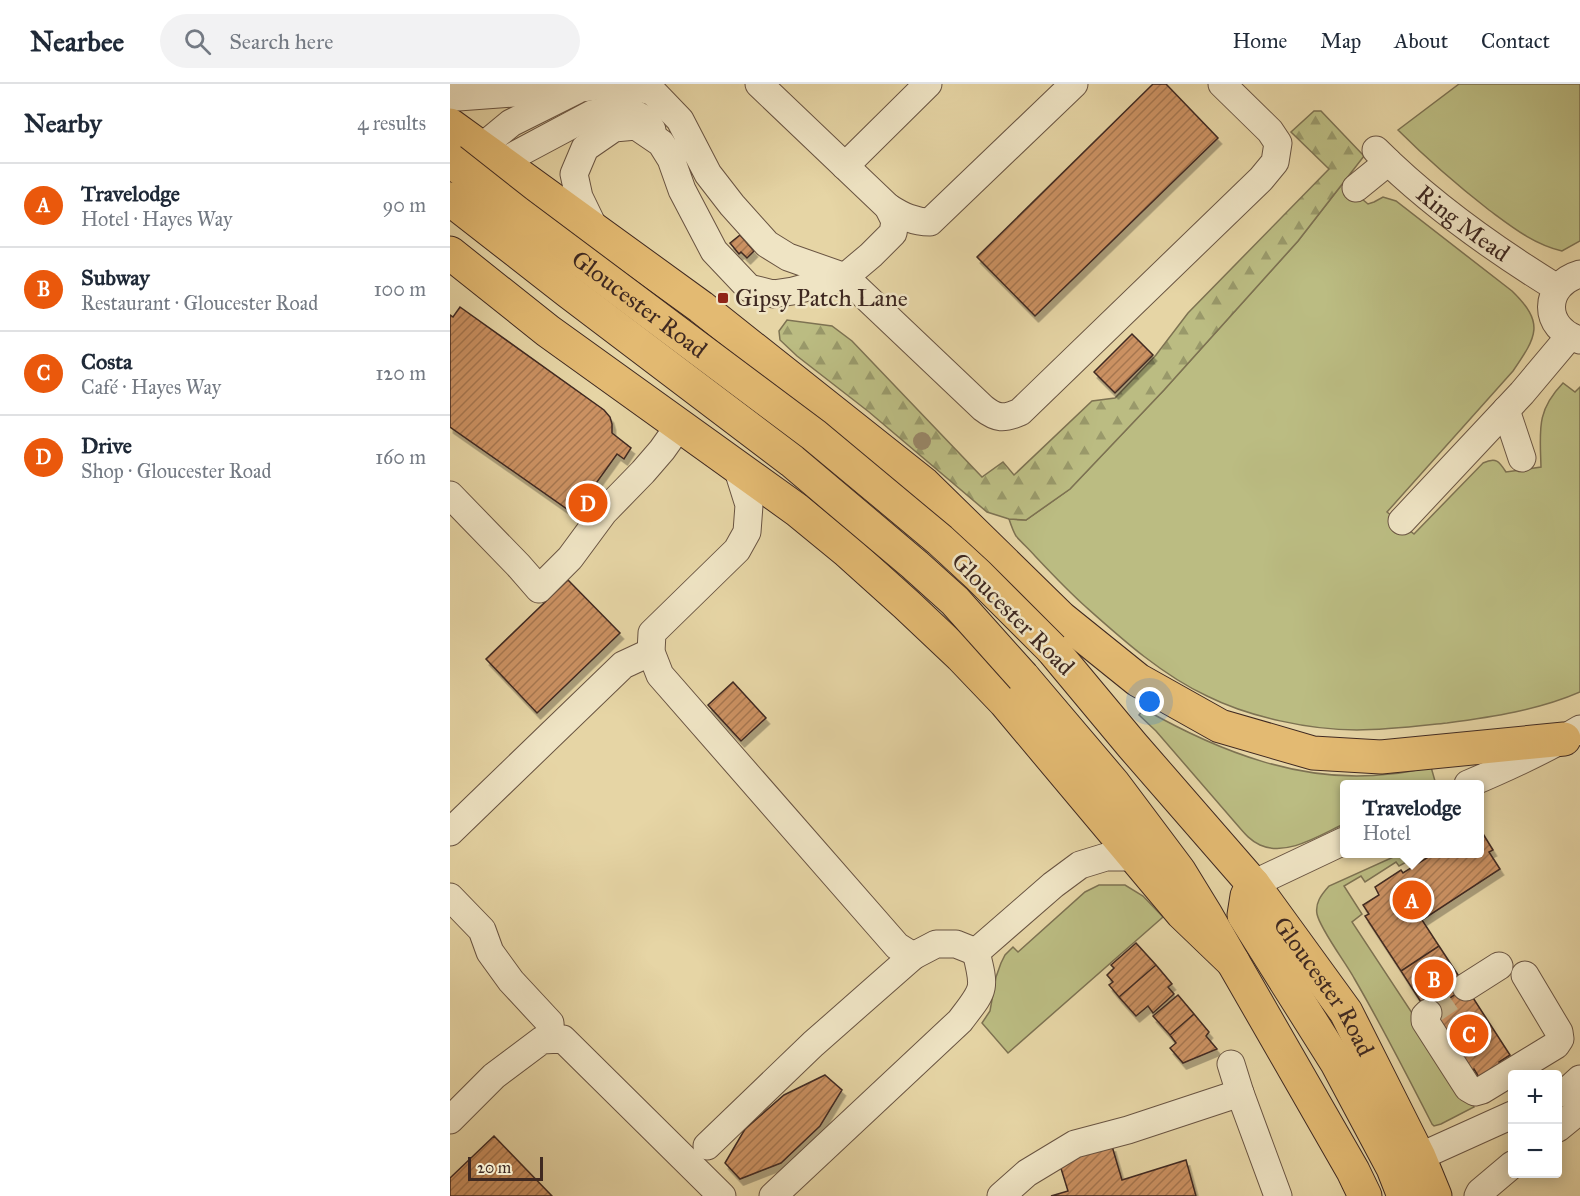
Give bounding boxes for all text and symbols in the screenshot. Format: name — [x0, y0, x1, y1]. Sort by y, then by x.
search box — [160, 14, 580, 68]
text: Nearbee — [30, 24, 124, 59]
icon: search — [181, 25, 214, 58]
text: Search here — [229, 28, 333, 55]
text: Home — [1232, 28, 1287, 54]
text: Map — [1320, 28, 1361, 54]
text: About — [1394, 28, 1448, 54]
text: Contact — [1481, 28, 1550, 54]
text: Nearby — [24, 107, 102, 139]
text: 4 results — [357, 111, 426, 135]
street label: Ring Mead — [1410, 179, 1516, 268]
text: Travelodge — [81, 180, 180, 207]
text: A — [37, 193, 50, 217]
text: 90 m — [383, 193, 426, 217]
text: Hotel · Hayes Way — [81, 207, 232, 231]
street label: Gloucester Road — [566, 244, 713, 365]
text: Subway — [81, 264, 150, 291]
text: B — [37, 277, 50, 301]
text: 100 m — [374, 277, 426, 301]
place label: Gipsy Patch Lane — [735, 283, 908, 313]
text: Restaurant · Gloucester Road — [81, 291, 318, 315]
marker: Gipsy Patch Lane — [716, 291, 730, 305]
text: Costa — [81, 348, 132, 375]
text: C — [37, 361, 50, 385]
text: 120 m — [375, 361, 426, 385]
text: Café · Hayes Way — [81, 375, 221, 399]
text: Drive — [81, 432, 132, 459]
text: D — [36, 445, 51, 469]
text: 160 m — [375, 445, 426, 469]
text: Shop · Gloucester Road — [81, 459, 272, 483]
pin: D — [568, 480, 608, 526]
street label: Gloucester Road — [945, 546, 1081, 682]
your location — [1135, 687, 1164, 716]
popup — [1340, 780, 1484, 858]
text: Travelodge — [1363, 794, 1461, 821]
text: Hotel — [1363, 821, 1411, 845]
pin: A — [1392, 878, 1432, 922]
street label: Gloucester Road — [1267, 911, 1381, 1061]
pin: B — [1414, 956, 1454, 1002]
pin: C — [1450, 1012, 1488, 1056]
map controls — [1508, 1070, 1562, 1178]
button: + — [1508, 1070, 1562, 1124]
button: − — [1508, 1124, 1562, 1178]
scale bar — [468, 1154, 543, 1182]
text: 20 m — [477, 1158, 511, 1177]

